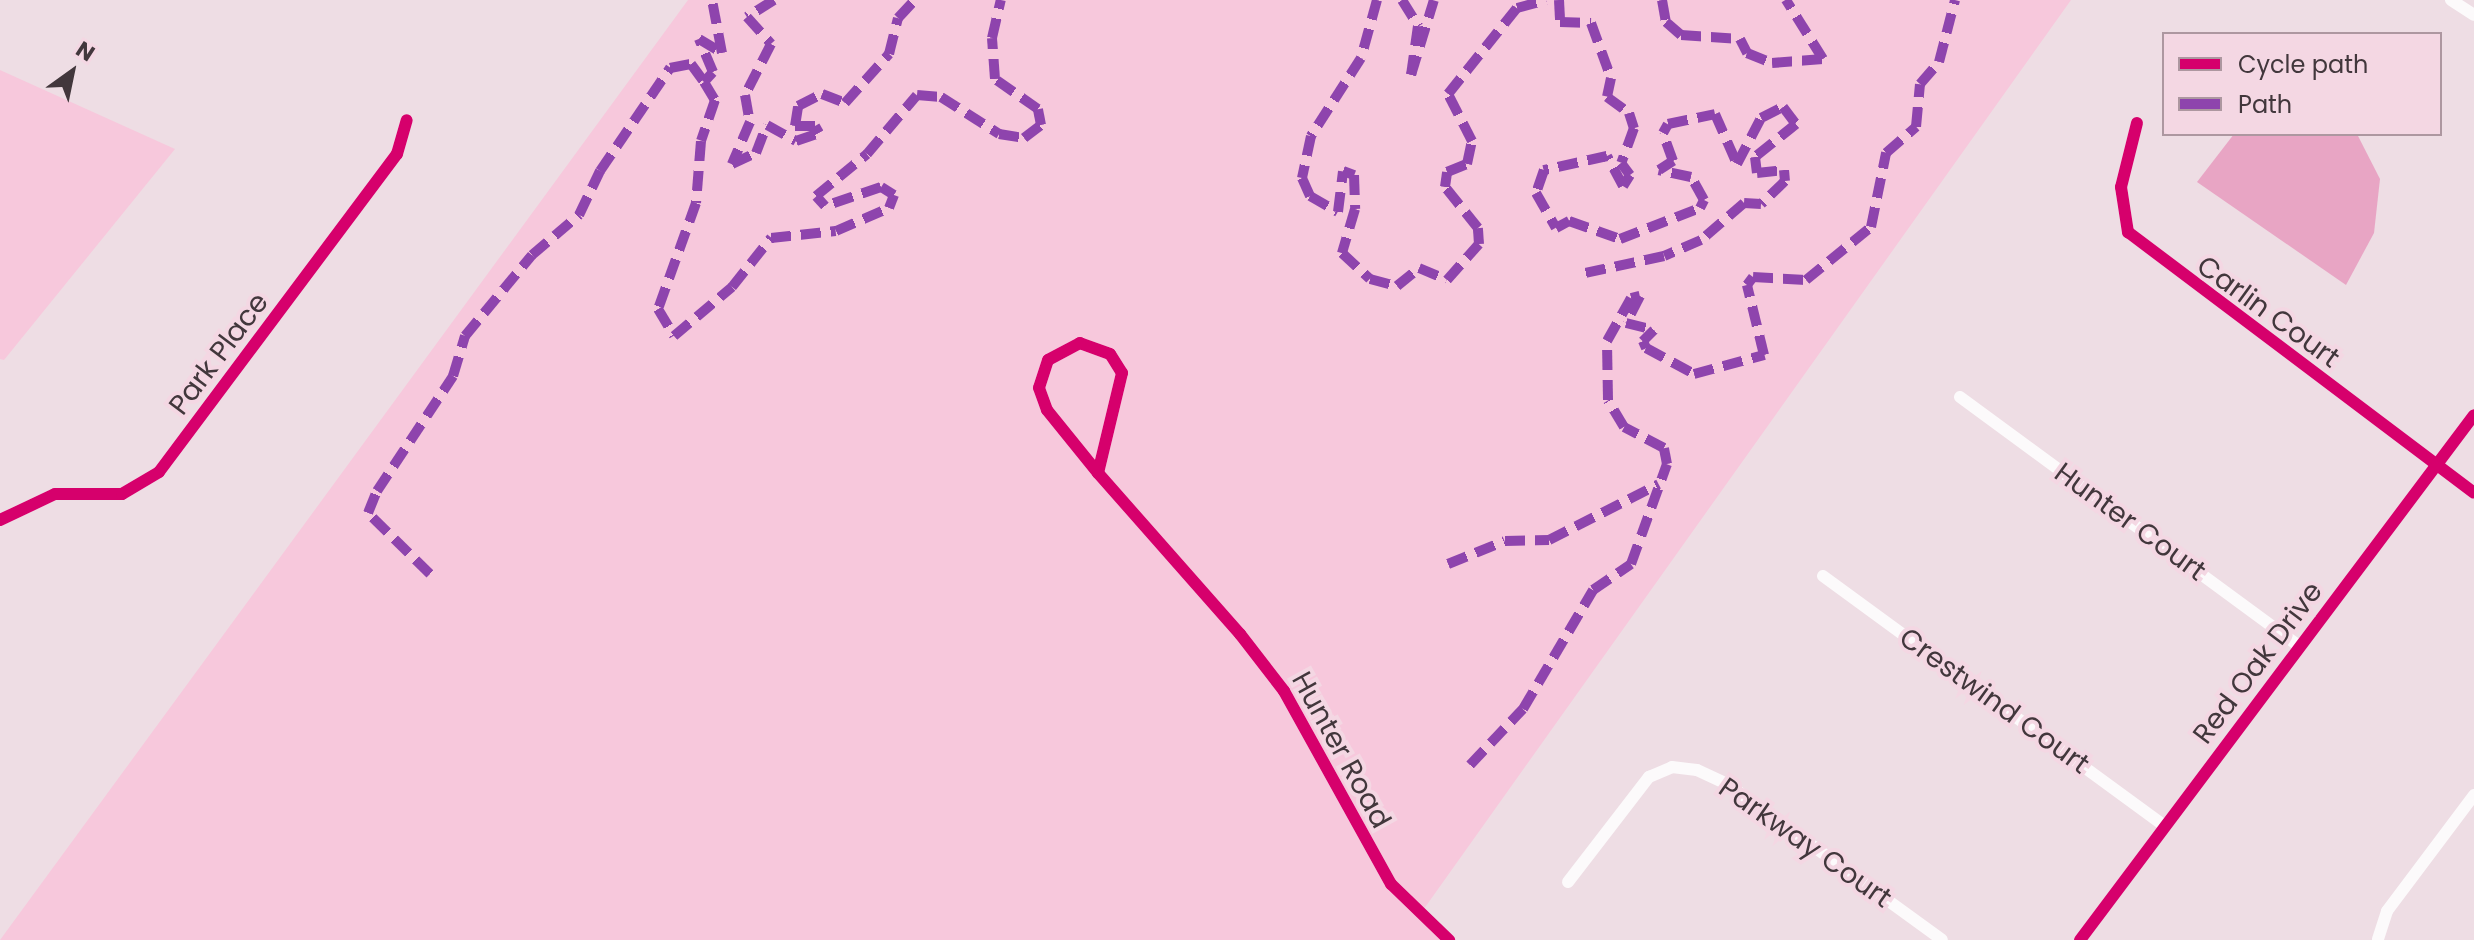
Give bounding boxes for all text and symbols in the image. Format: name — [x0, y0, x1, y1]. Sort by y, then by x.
north arrow — [32, 32, 112, 112]
legend — [2162, 32, 2442, 136]
text: N — [70, 34, 101, 69]
text: Cycle path — [2238, 48, 2368, 81]
text: Path — [2238, 88, 2292, 121]
street label: Carlin Court — [2190, 249, 2346, 375]
street label: Park Place — [162, 286, 276, 422]
street label: Hunter Court — [2048, 456, 2212, 588]
street label: Red Oak Drive — [2186, 575, 2330, 751]
street label: Crestwind Court — [1893, 621, 2095, 781]
street label: Hunter Road — [1284, 666, 1398, 834]
street label: Parkway Court — [1712, 771, 1898, 915]

